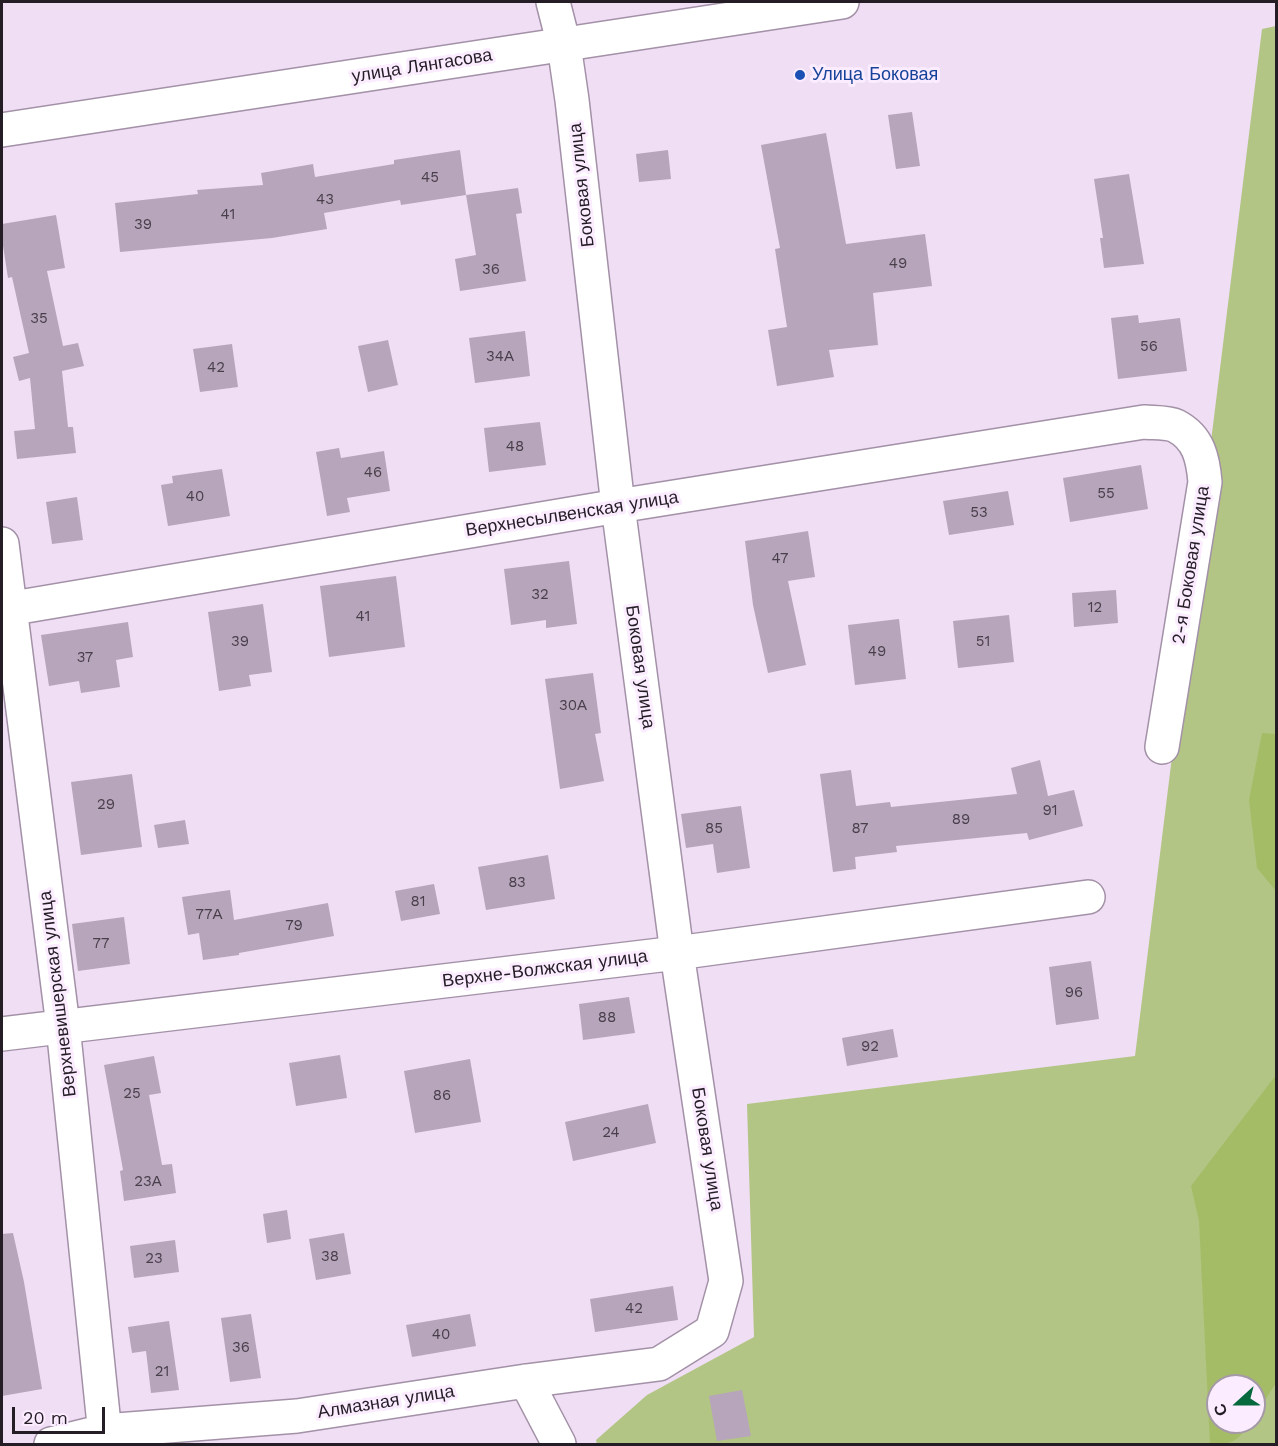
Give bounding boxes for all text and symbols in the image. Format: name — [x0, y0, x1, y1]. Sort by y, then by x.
street label: улица Лянгасова — [350, 44, 494, 88]
place label: Улица Боковая — [812, 64, 938, 86]
marker: Улица Боковая — [793, 68, 807, 82]
street label: Боковая улица — [565, 122, 599, 248]
house number: 45 — [421, 169, 439, 187]
house number: 43 — [316, 191, 334, 209]
house number: 41 — [221, 206, 235, 224]
house number: 39 — [134, 216, 152, 234]
house number: 49 — [889, 255, 907, 273]
house number: 36 — [482, 261, 500, 279]
house number: 35 — [30, 310, 48, 328]
house number: 56 — [1140, 338, 1158, 356]
house number: 34А — [486, 348, 514, 366]
house number: 42 — [207, 359, 225, 377]
house number: 48 — [506, 438, 524, 456]
house number: 46 — [364, 464, 382, 482]
street label: 2-я Боковая улица — [1168, 484, 1214, 646]
house number: 55 — [1097, 485, 1115, 503]
street label: Верхнесылвенская улица — [464, 487, 680, 541]
house number: 40 — [186, 488, 204, 506]
house number: 53 — [970, 504, 988, 522]
house number: 47 — [772, 550, 788, 568]
house number: 32 — [531, 586, 549, 604]
house number: 12 — [1088, 599, 1102, 617]
street label: Боковая улица — [621, 604, 659, 730]
house number: 41 — [356, 608, 370, 626]
house number: 39 — [231, 633, 249, 651]
house number: 51 — [976, 633, 990, 651]
house number: 49 — [868, 643, 886, 661]
house number: 37 — [77, 649, 93, 667]
house number: 30А — [559, 697, 587, 715]
house number: 29 — [97, 796, 115, 814]
house number: 91 — [1042, 802, 1058, 820]
house number: 89 — [952, 811, 970, 829]
house number: 85 — [705, 820, 723, 838]
house number: 87 — [851, 820, 869, 838]
house number: 83 — [508, 874, 526, 892]
street label: Верхневишерская улица — [35, 890, 81, 1098]
house number: 81 — [410, 893, 426, 911]
house number: 77А — [196, 906, 222, 924]
house number: 79 — [285, 917, 303, 935]
house number: 77 — [93, 935, 109, 953]
street label: Верхне-Волжская улица — [441, 946, 649, 992]
house number: 96 — [1065, 984, 1083, 1002]
house number: 88 — [598, 1009, 616, 1027]
house number: 92 — [861, 1038, 879, 1056]
house number: 25 — [123, 1085, 141, 1103]
street label: Боковая улица — [687, 1086, 727, 1212]
house number: 86 — [433, 1087, 451, 1105]
house number: 24 — [602, 1124, 620, 1142]
house number: 23А — [134, 1173, 162, 1191]
house number: 38 — [321, 1248, 339, 1266]
house number: 23 — [145, 1250, 163, 1268]
house number: 42 — [625, 1300, 643, 1318]
house number: 40 — [432, 1326, 450, 1344]
house number: 36 — [232, 1339, 250, 1357]
house number: 21 — [155, 1363, 169, 1381]
north arrow — [1206, 1374, 1266, 1434]
street label: Алмазная улица — [316, 1381, 456, 1423]
scale bar — [15, 1395, 108, 1433]
text: С — [1210, 1401, 1232, 1419]
text: 20 m — [23, 1407, 68, 1428]

